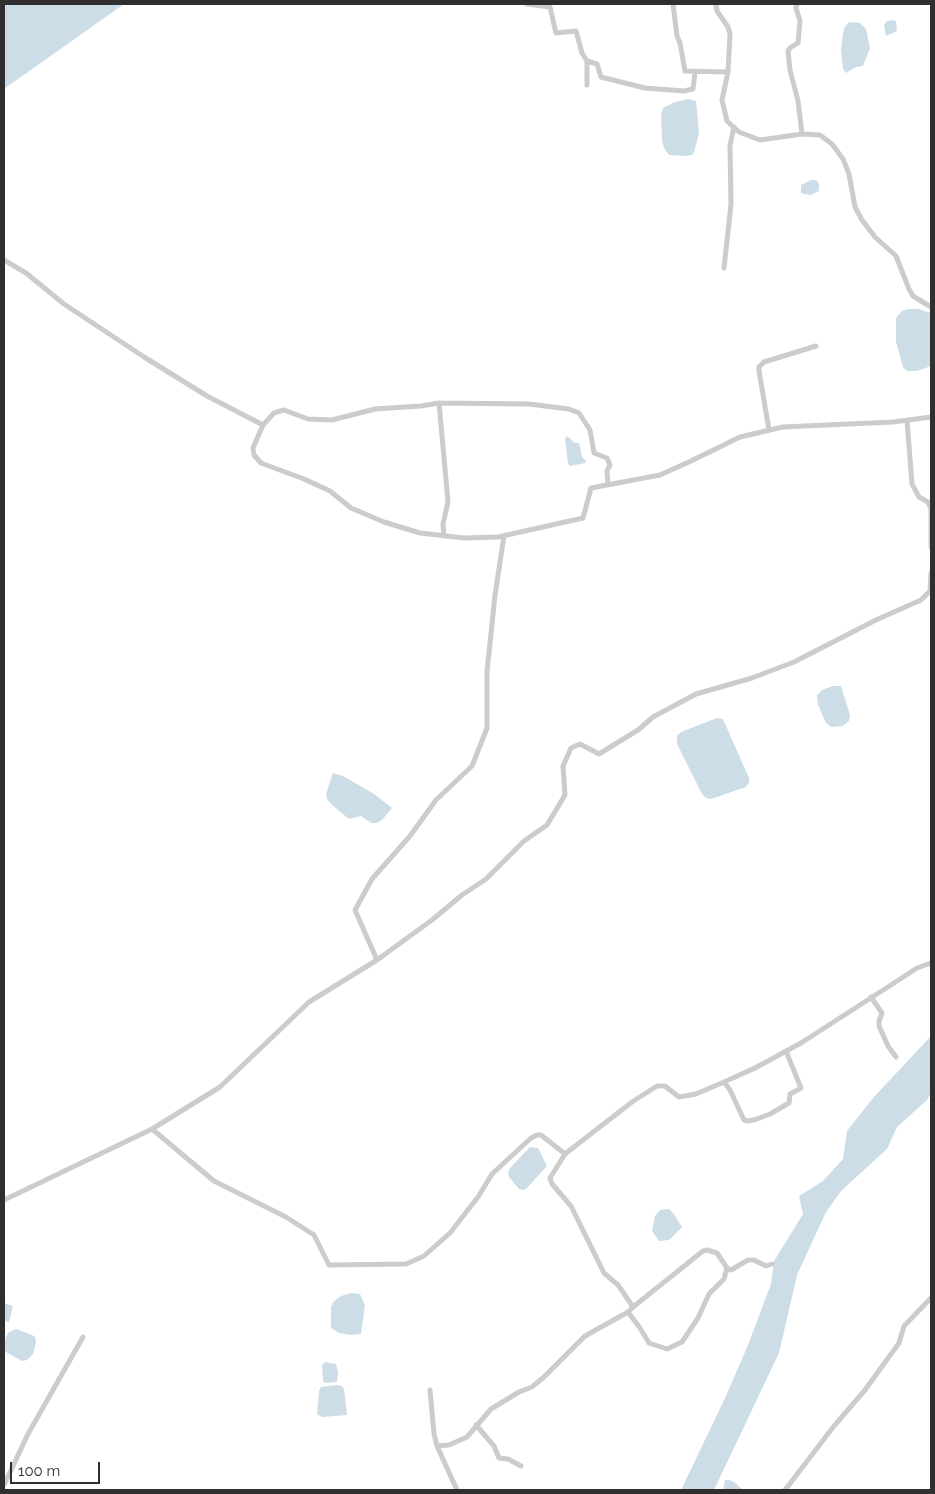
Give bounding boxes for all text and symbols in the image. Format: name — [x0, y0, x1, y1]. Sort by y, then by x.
scale bar — [12, 1452, 102, 1484]
text: 100 m — [18, 1462, 60, 1480]

